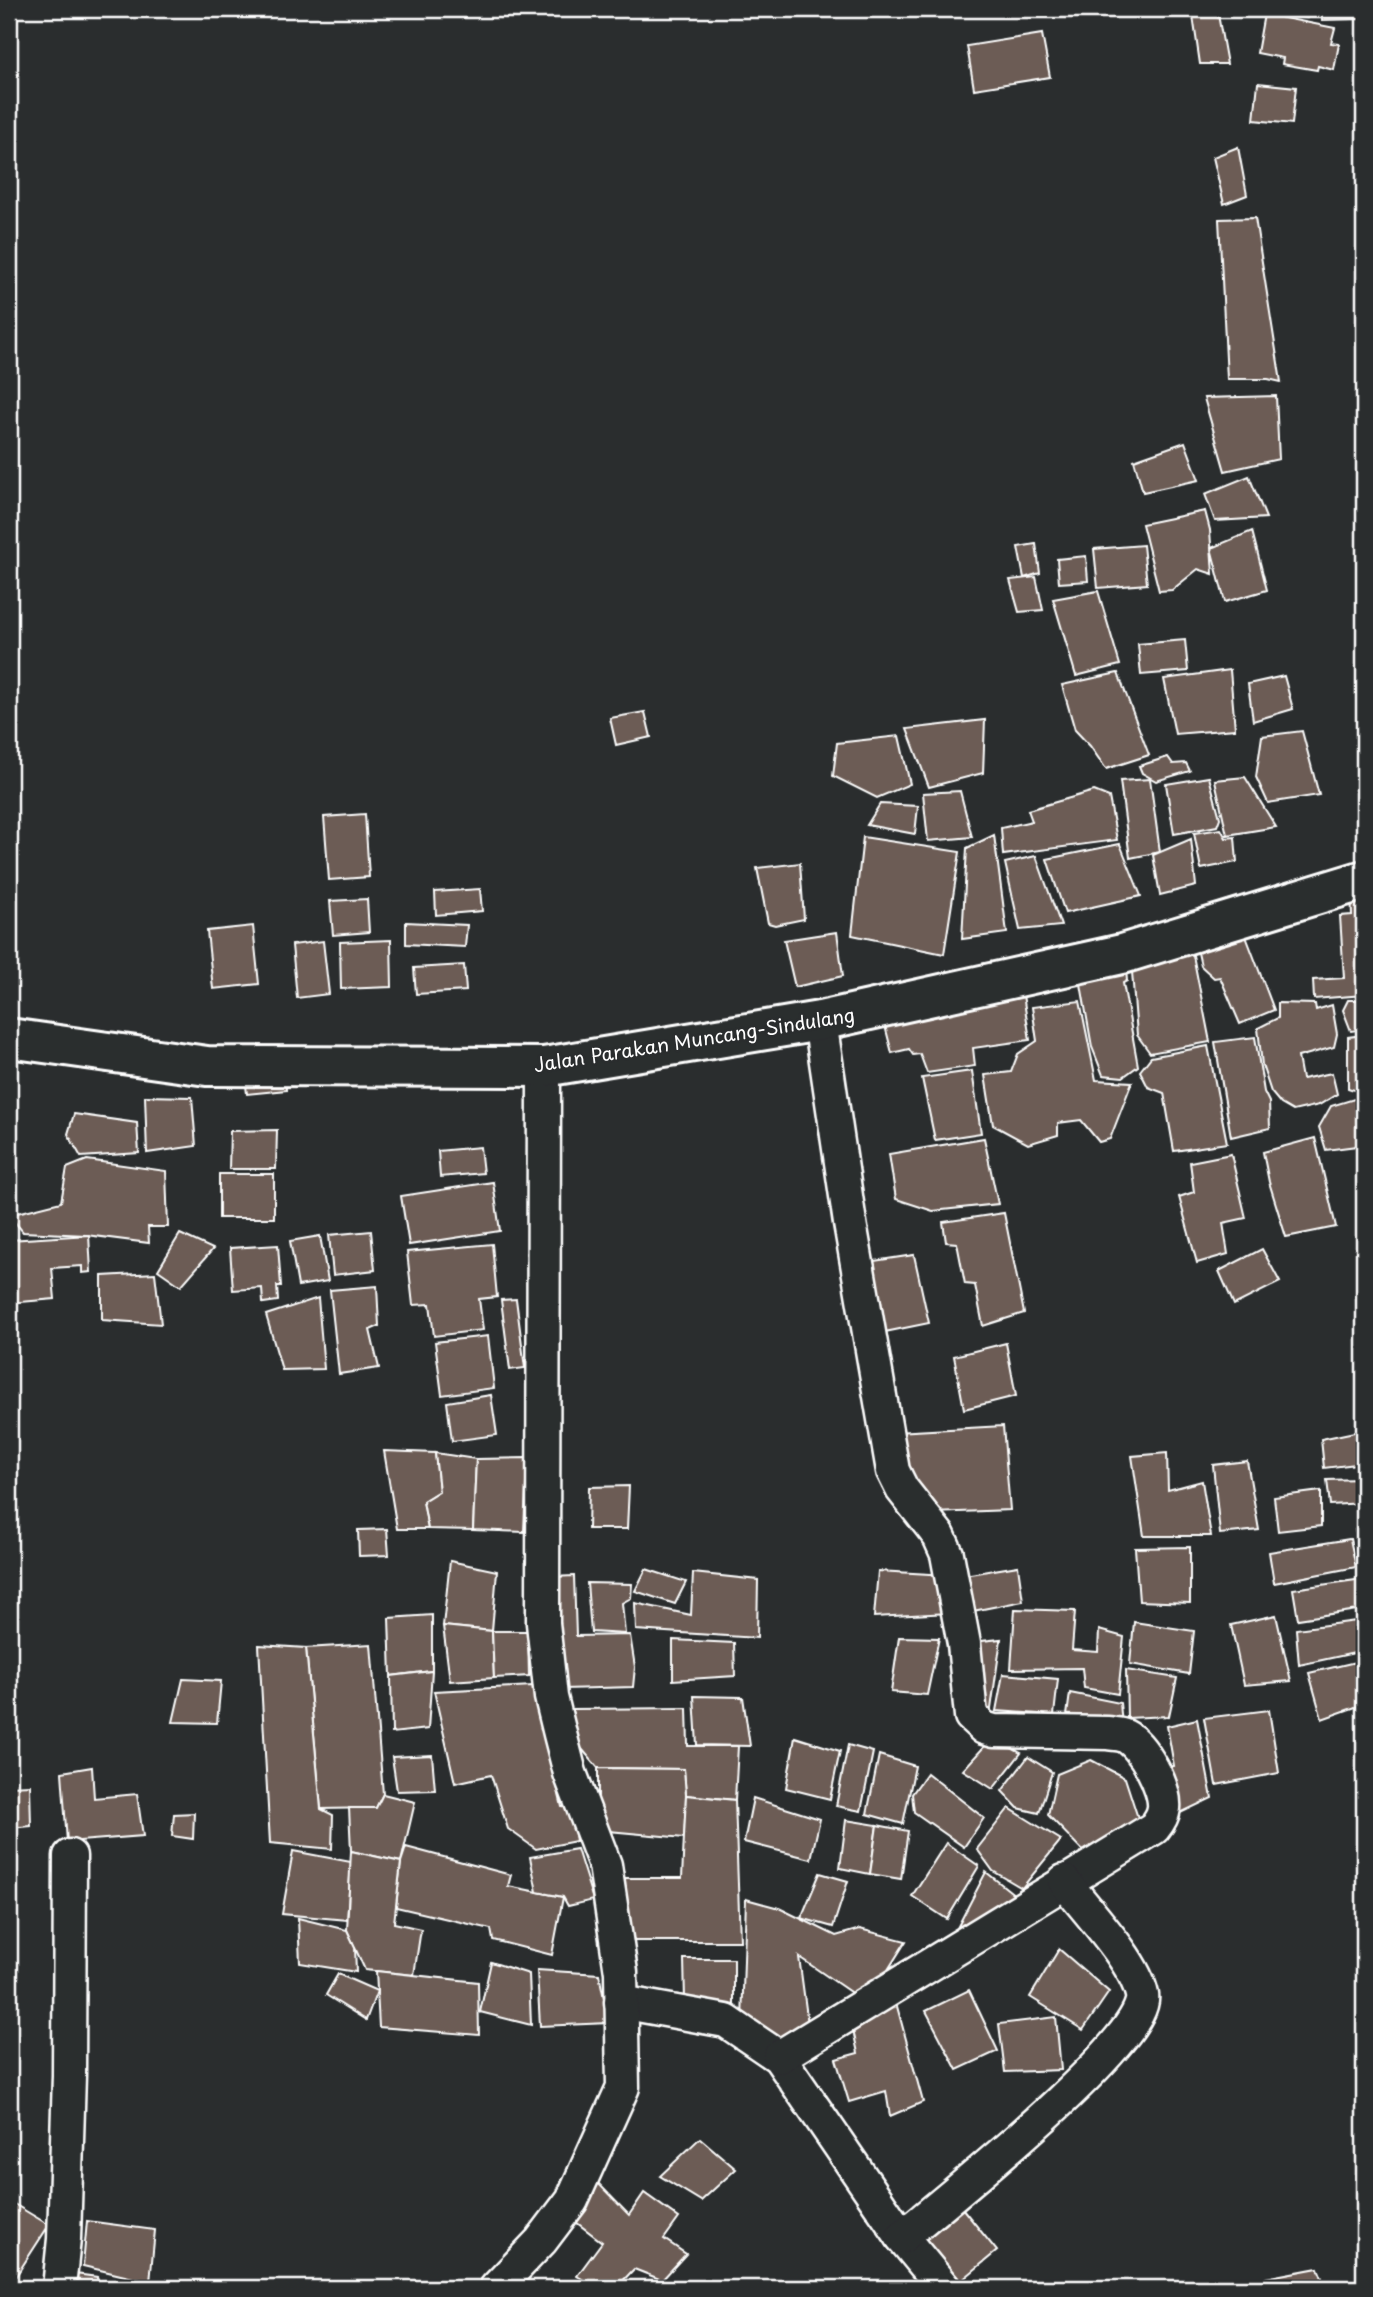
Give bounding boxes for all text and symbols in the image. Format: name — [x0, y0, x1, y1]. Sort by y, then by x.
street label: Jalan Parakan Muncang-Sindulang — [532, 1000, 856, 1078]

